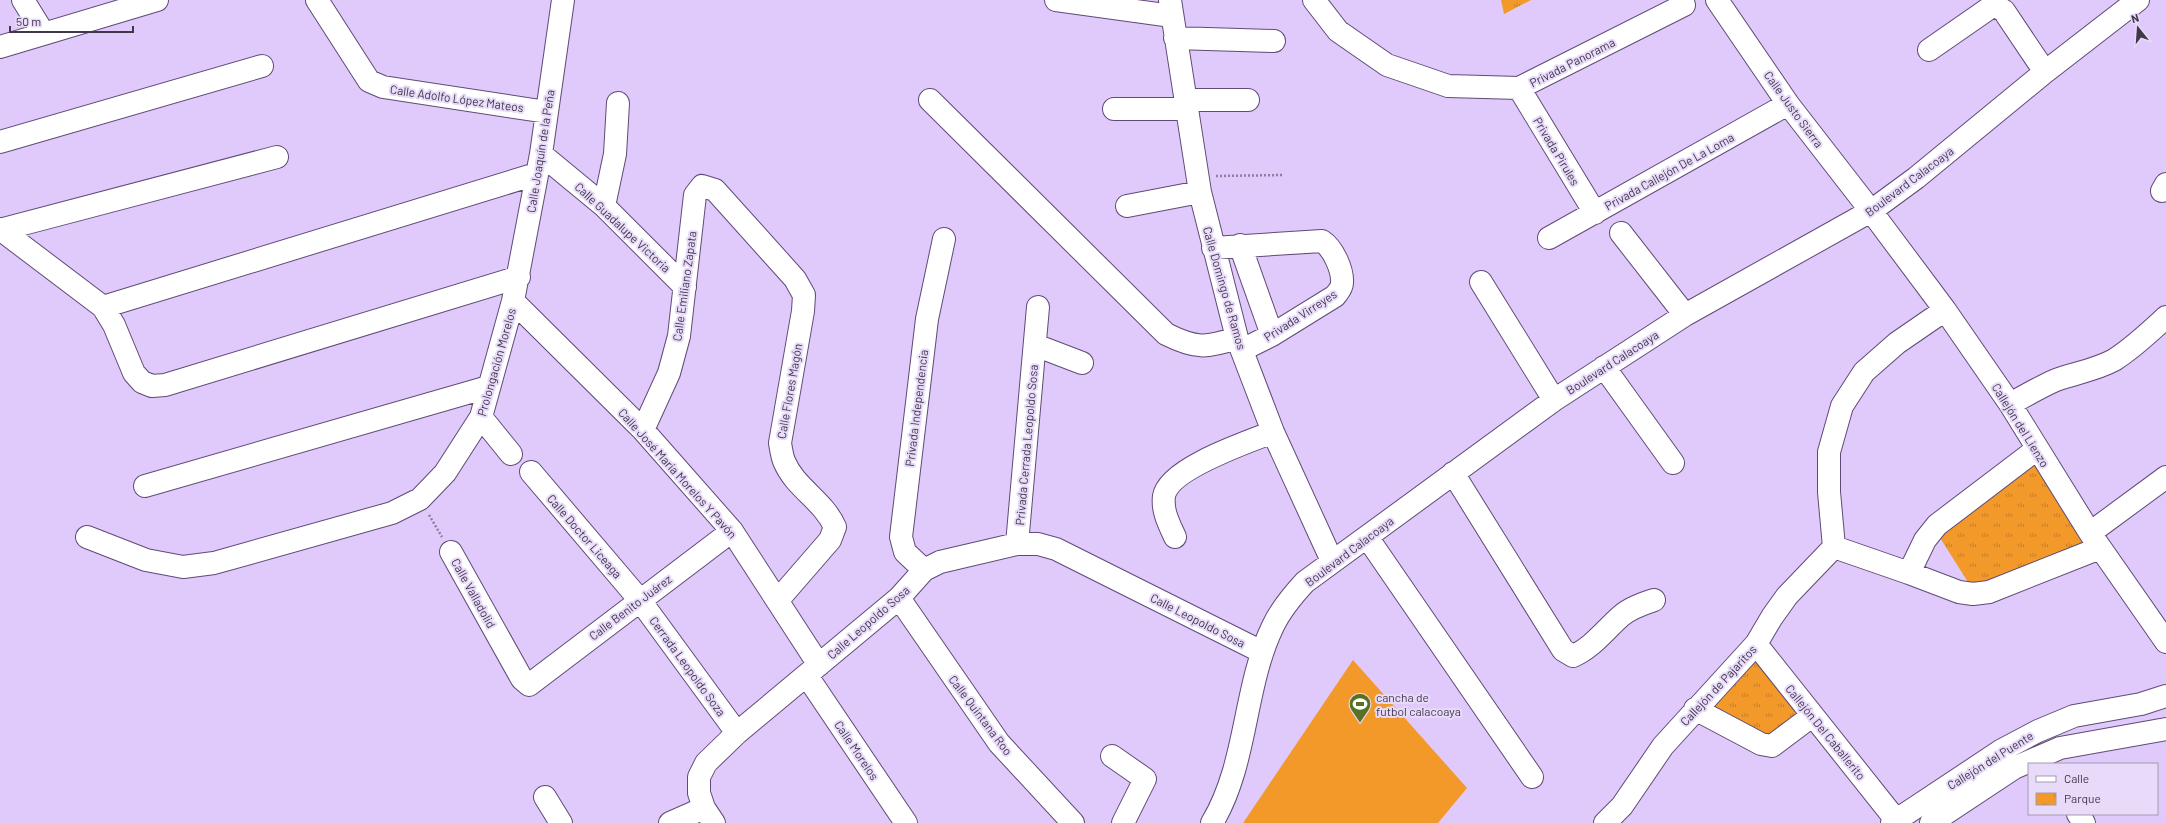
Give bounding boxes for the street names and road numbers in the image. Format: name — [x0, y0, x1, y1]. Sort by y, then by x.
street label: Privada Panorama — [1527, 34, 1617, 90]
street label: Calle Justo Sierra — [1762, 68, 1826, 150]
street label: Calle Adolfo López Mateos — [389, 82, 525, 114]
street label: Calle Joaquín de la Peña — [523, 89, 557, 213]
street label: Privada Pirules — [1531, 114, 1583, 188]
street label: Privada Callejón De La Loma — [1602, 130, 1736, 212]
street label: Boulevard Calacoaya — [1862, 143, 1956, 219]
street label: Calle Guadalupe Victoria — [572, 179, 674, 275]
street label: Calle Domingo de Ramos — [1201, 225, 1249, 351]
street label: Calle Emiliano Zapata — [669, 230, 699, 342]
street label: Privada Virreyes — [1261, 286, 1339, 344]
street label: Prolongación Morelos — [474, 306, 518, 418]
street label: Boulevard Calacoaya — [1563, 327, 1661, 397]
street label: Calle Flores Magón — [774, 342, 804, 440]
street label: Privada Independencia — [902, 349, 930, 467]
street label: Privada Cerrada Leopoldo Sosa — [1012, 364, 1040, 526]
street label: Callejón del Lienzo — [1990, 380, 2052, 470]
street label: Calle José María Morelos Y Pavón — [616, 405, 740, 541]
street label: Calle Doctor Liceaga — [545, 491, 625, 581]
street label: Boulevard Calacoaya — [1302, 513, 1396, 589]
street label: Calle Valladolid — [449, 556, 499, 630]
street label: Calle Benito Juárez — [586, 571, 674, 643]
street label: Calle Leopoldo Sosa — [824, 583, 912, 661]
street label: Calle Leopoldo Sosa — [1148, 590, 1248, 650]
street label: Cerrada Leopoldo Soza — [647, 613, 729, 719]
street label: Callejón de Pajaritos — [1677, 642, 1759, 728]
street label: Calle Quintana Roo — [946, 672, 1016, 758]
street label: Callejón Del Caballerito — [1783, 682, 1869, 782]
street label: Calle Morelos — [832, 718, 882, 783]
street label: Callejón del Puente — [1944, 728, 2036, 792]

